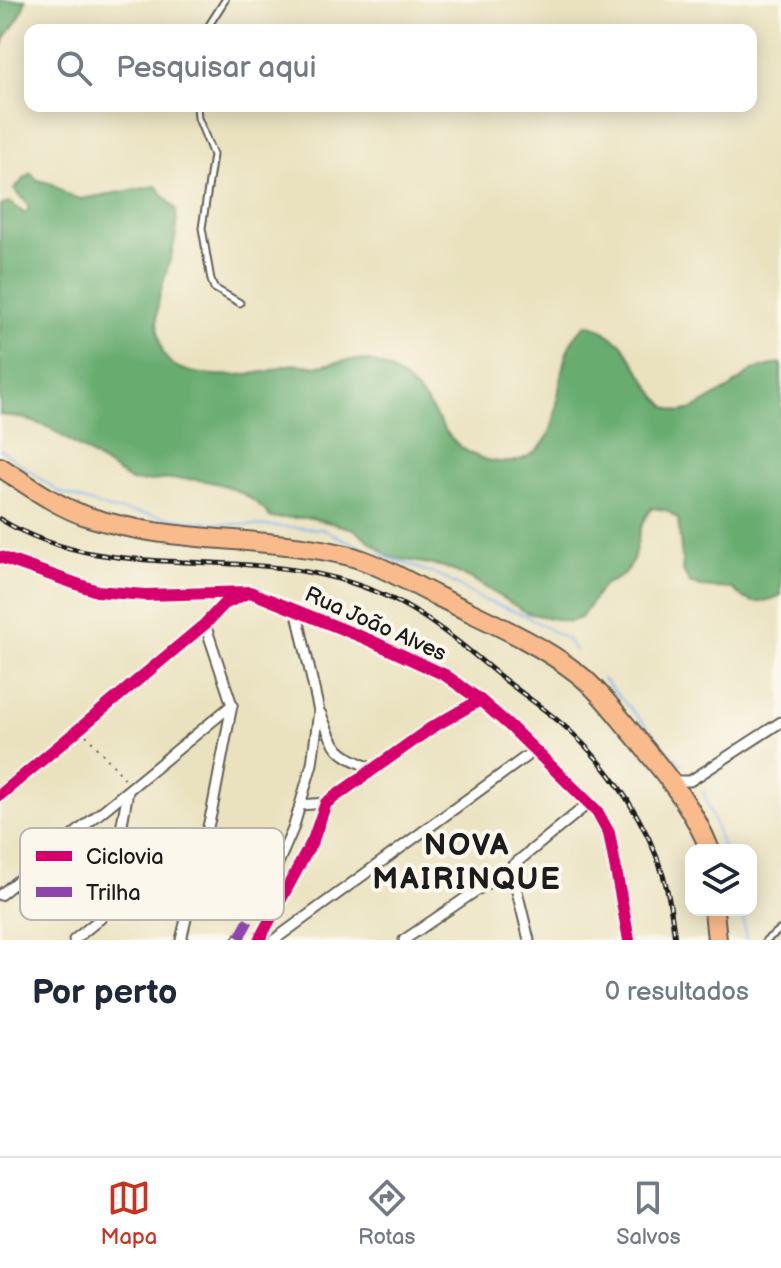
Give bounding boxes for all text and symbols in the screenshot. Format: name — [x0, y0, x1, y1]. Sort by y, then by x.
search box — [24, 24, 757, 112]
icon: search — [52, 46, 96, 90]
text: Pesquisar aqui — [116, 50, 317, 86]
street label: Rua João Alves — [300, 581, 451, 668]
legend — [20, 828, 284, 920]
district label: NOVA MAIRINQUE — [372, 828, 562, 898]
text: Ciclovia — [86, 844, 164, 871]
map controls — [685, 844, 757, 916]
button: layers — [685, 844, 757, 916]
text: Trilha — [86, 880, 141, 907]
text: Por perto — [32, 972, 177, 1013]
text: 0 resultados — [605, 977, 749, 1008]
tab: Mapa — [100, 1176, 157, 1251]
tab: Rotas — [358, 1176, 415, 1251]
tab: Salvos — [616, 1176, 681, 1251]

